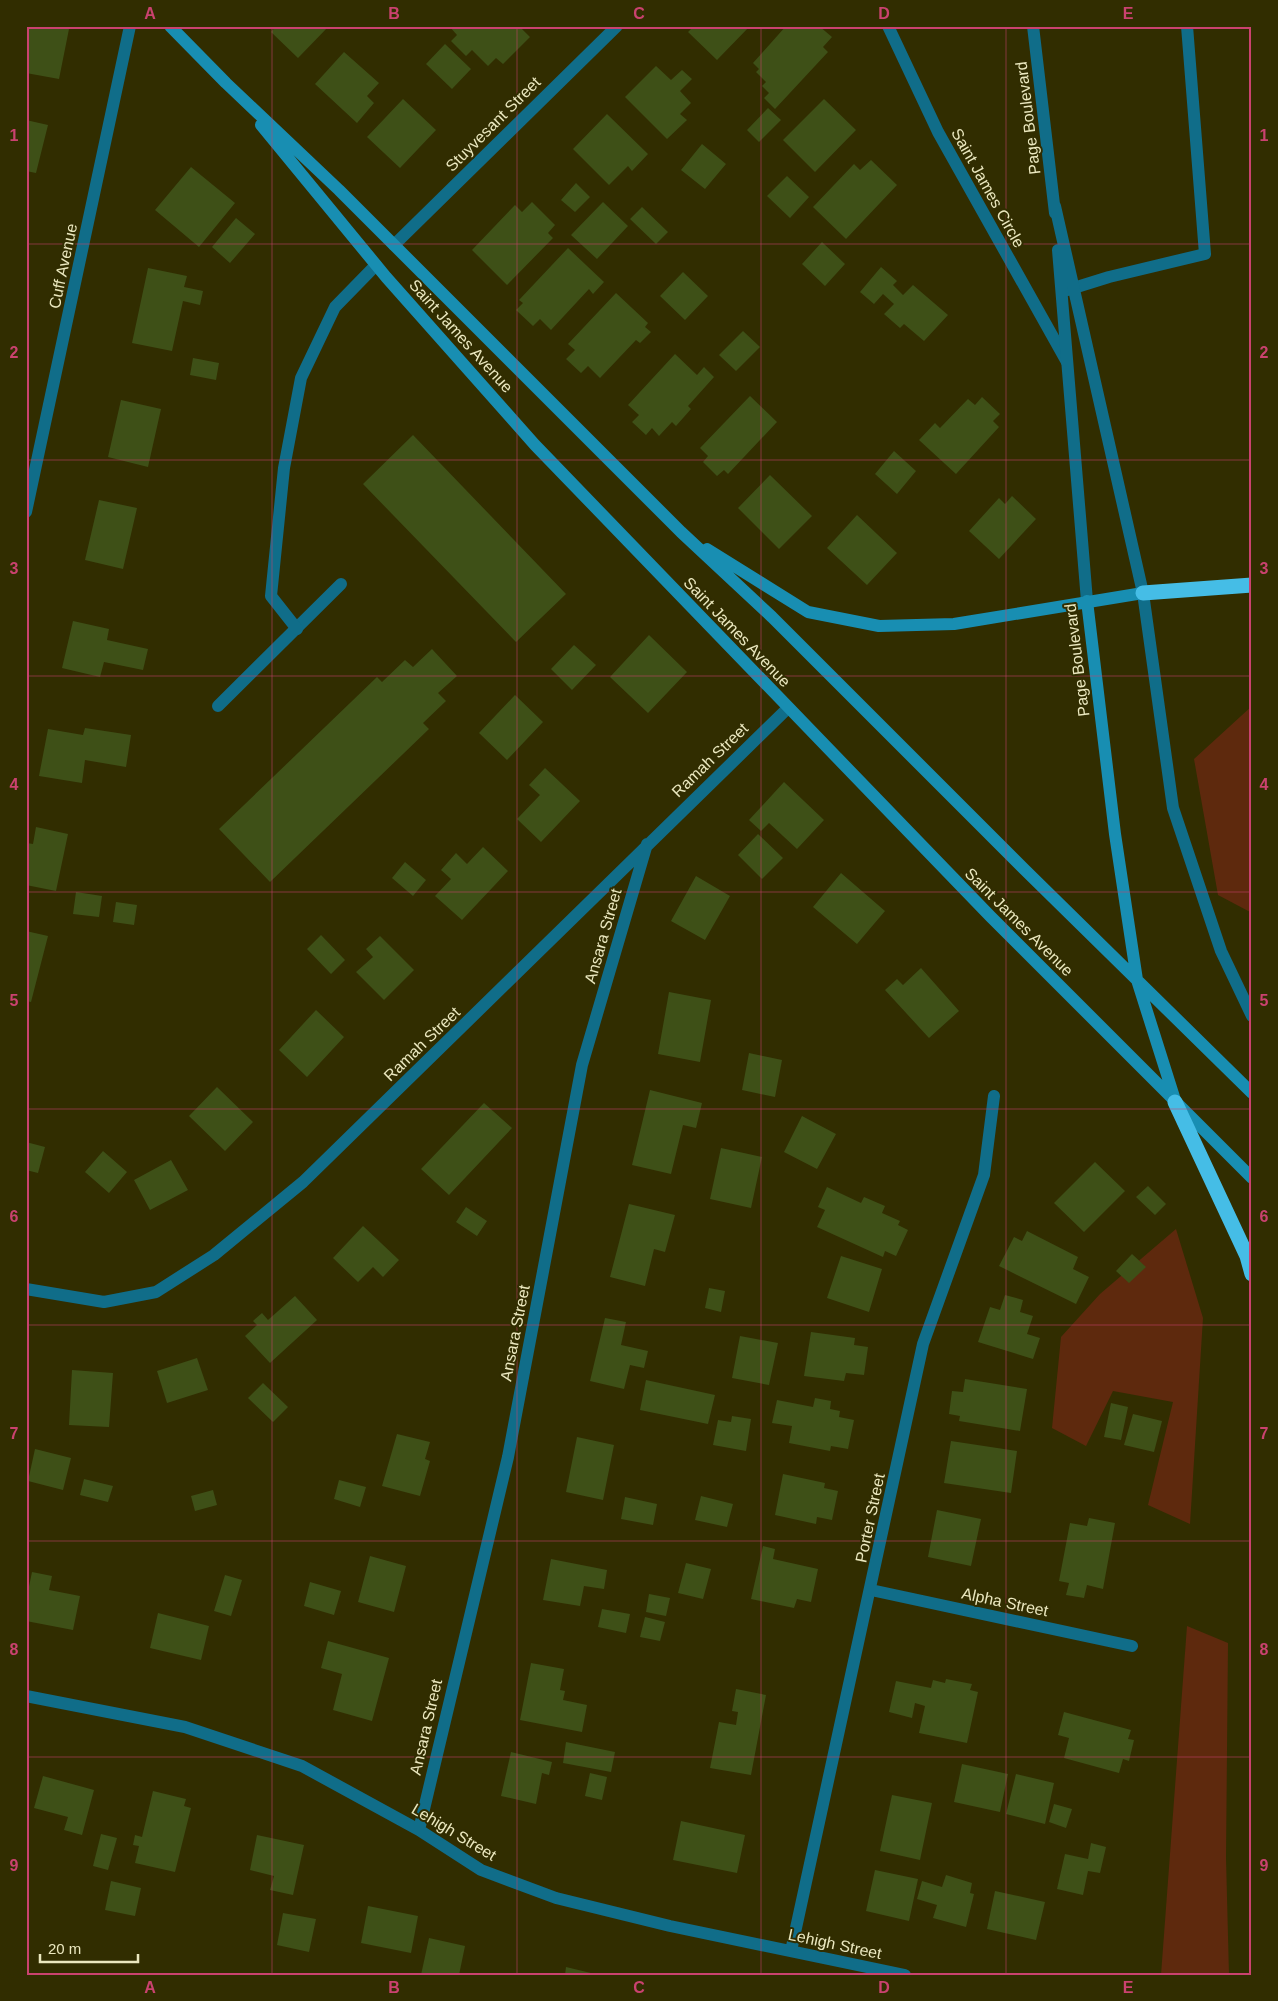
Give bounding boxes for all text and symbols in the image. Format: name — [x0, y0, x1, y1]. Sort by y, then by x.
text: A — [144, 5, 156, 22]
text: B — [388, 5, 400, 22]
text: C — [633, 5, 645, 22]
text: D — [878, 5, 890, 22]
text: E — [1123, 5, 1134, 22]
street label: Page Boulevard — [1013, 60, 1043, 176]
street label: Stuyvesant Street — [442, 73, 544, 175]
street label: Saint James Circle — [948, 126, 1028, 251]
text: 1 — [10, 127, 19, 144]
text: 1 — [1260, 127, 1269, 144]
street label: Cuff Avenue — [46, 222, 80, 310]
street label: Saint James Avenue — [406, 276, 516, 396]
text: 2 — [10, 344, 19, 361]
text: 2 — [1260, 344, 1269, 361]
text: 3 — [10, 560, 19, 577]
text: 3 — [1260, 560, 1269, 577]
street label: Saint James Avenue — [680, 574, 794, 690]
street label: Page Boulevard — [1062, 602, 1092, 718]
street label: Ramah Street — [669, 719, 752, 800]
text: 4 — [10, 776, 19, 793]
text: 4 — [1260, 776, 1269, 793]
street label: Saint James Avenue — [962, 865, 1077, 980]
street label: Ansara Street — [581, 886, 625, 985]
text: 5 — [10, 992, 19, 1009]
text: 5 — [1260, 992, 1269, 1009]
street label: Ramah Street — [381, 1003, 464, 1084]
text: 6 — [10, 1208, 19, 1225]
text: 6 — [1260, 1208, 1269, 1225]
street label: Ansara Street — [497, 1283, 533, 1383]
text: 7 — [10, 1425, 19, 1442]
text: 7 — [1260, 1425, 1269, 1442]
street label: Porter Street — [852, 1471, 888, 1564]
street label: Alpha Street — [960, 1585, 1050, 1620]
text: 8 — [10, 1641, 19, 1658]
text: 8 — [1260, 1641, 1269, 1658]
street label: Ansara Street — [407, 1677, 445, 1777]
street label: Lehigh Street — [409, 1800, 500, 1864]
text: 9 — [10, 1857, 19, 1874]
text: 9 — [1260, 1857, 1269, 1874]
street label: Lehigh Street — [787, 1926, 884, 1962]
scale bar — [40, 1931, 138, 1963]
text: 20 m — [48, 1940, 81, 1957]
text: A — [144, 1979, 156, 1996]
text: B — [388, 1979, 400, 1996]
text: C — [633, 1979, 645, 1996]
text: D — [878, 1979, 890, 1996]
text: E — [1123, 1979, 1134, 1996]

